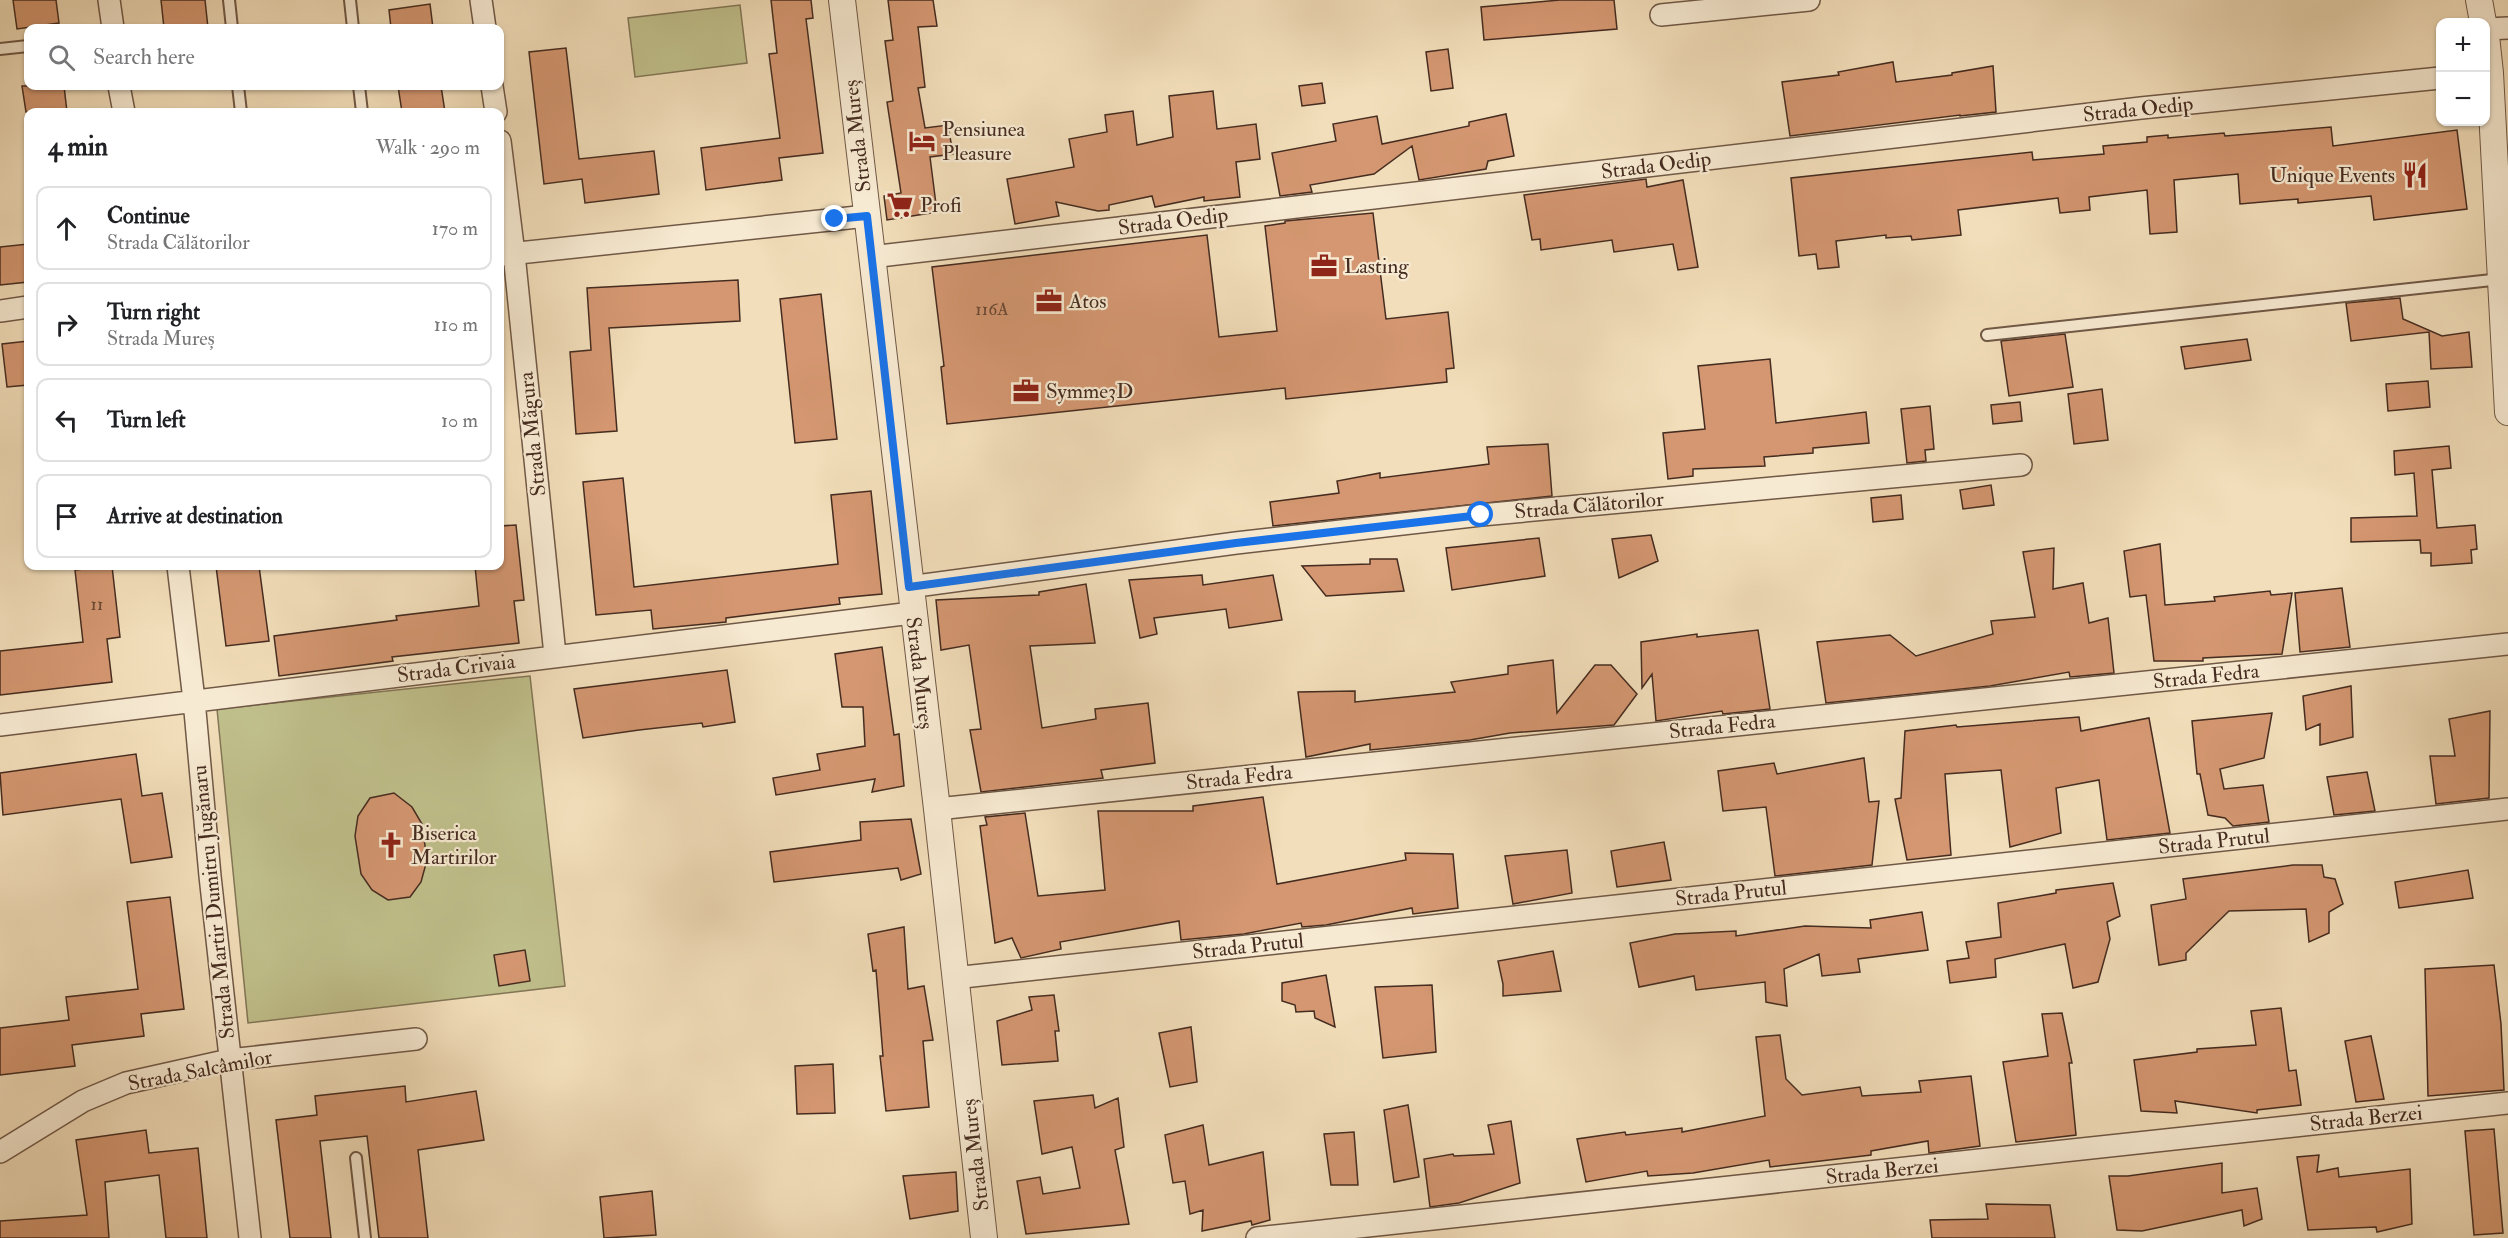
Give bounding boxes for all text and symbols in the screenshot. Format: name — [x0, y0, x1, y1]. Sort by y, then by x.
map controls — [2436, 18, 2490, 126]
button: + — [2436, 18, 2490, 72]
search box — [24, 24, 504, 90]
icon: search — [45, 41, 78, 74]
text: Search here — [93, 43, 195, 71]
button: − — [2436, 72, 2490, 126]
street label: Strada Mureș — [837, 78, 878, 194]
street label: Strada Oedip — [2082, 90, 2195, 129]
place label: Pensiunea Pleasure — [942, 116, 1026, 167]
hotel icon: Pensiunea Pleasure — [907, 126, 937, 156]
text: 4 min — [48, 131, 108, 163]
text: Walk · 290 m — [376, 135, 480, 160]
street label: Strada Oedip — [1599, 145, 1713, 186]
restaurant icon: Unique Events — [2400, 160, 2430, 190]
place label: Unique Events — [2270, 162, 2395, 189]
supermarket icon: Profi — [885, 190, 915, 220]
place label: Profi — [920, 192, 962, 219]
street label: Strada Oedip — [1116, 201, 1230, 242]
text: Continue — [107, 202, 190, 230]
route end — [821, 205, 847, 231]
icon: ahead — [50, 212, 83, 245]
text: 170 m — [432, 216, 478, 241]
text: Strada Călătorilor — [107, 230, 250, 255]
office icon: Lasting — [1309, 251, 1339, 281]
place label: Lasting — [1344, 253, 1409, 280]
office icon: Atos — [1034, 286, 1064, 316]
place label: Atos — [1068, 288, 1106, 315]
text: Turn right — [107, 298, 200, 326]
house number: 116A — [975, 298, 1009, 321]
icon: right — [50, 308, 83, 341]
text: 110 m — [434, 312, 478, 337]
text: Strada Mureș — [107, 326, 215, 351]
street label: Strada Măgura — [513, 370, 552, 498]
office icon: Symme3D — [1011, 376, 1041, 406]
place label: Symme3D — [1046, 378, 1133, 405]
icon: left — [50, 404, 83, 437]
text: Turn left — [107, 406, 186, 434]
text: 10 m — [441, 408, 478, 433]
street label: Strada Călătorilor — [1513, 486, 1665, 525]
icon: arrive — [50, 500, 83, 533]
route start — [1467, 501, 1493, 527]
text: Arrive at destination — [107, 502, 283, 530]
house number: 11 — [91, 593, 103, 616]
street label: Strada Mureș — [899, 615, 940, 731]
street label: Strada Crivaia — [396, 648, 517, 689]
street label: Strada Fedra — [2152, 657, 2261, 695]
street label: Strada Fedra — [1668, 707, 1777, 745]
street label: Strada Fedra — [1185, 758, 1294, 796]
street label: Strada Martir Dumitru Jugănaru — [186, 763, 241, 1040]
place label: Biserica Martirilor — [411, 820, 497, 871]
street label: Strada Prutul — [2157, 822, 2272, 861]
church icon: Biserica Martirilor — [376, 830, 406, 860]
street label: Strada Prutul — [1674, 874, 1789, 913]
street label: Strada Prutul — [1191, 927, 1306, 966]
street label: Strada Salcâmilor — [126, 1043, 275, 1098]
street label: Strada Mureș — [955, 1097, 996, 1213]
street label: Strada Berzei — [2308, 1099, 2424, 1138]
street label: Strada Berzei — [1824, 1152, 1940, 1191]

